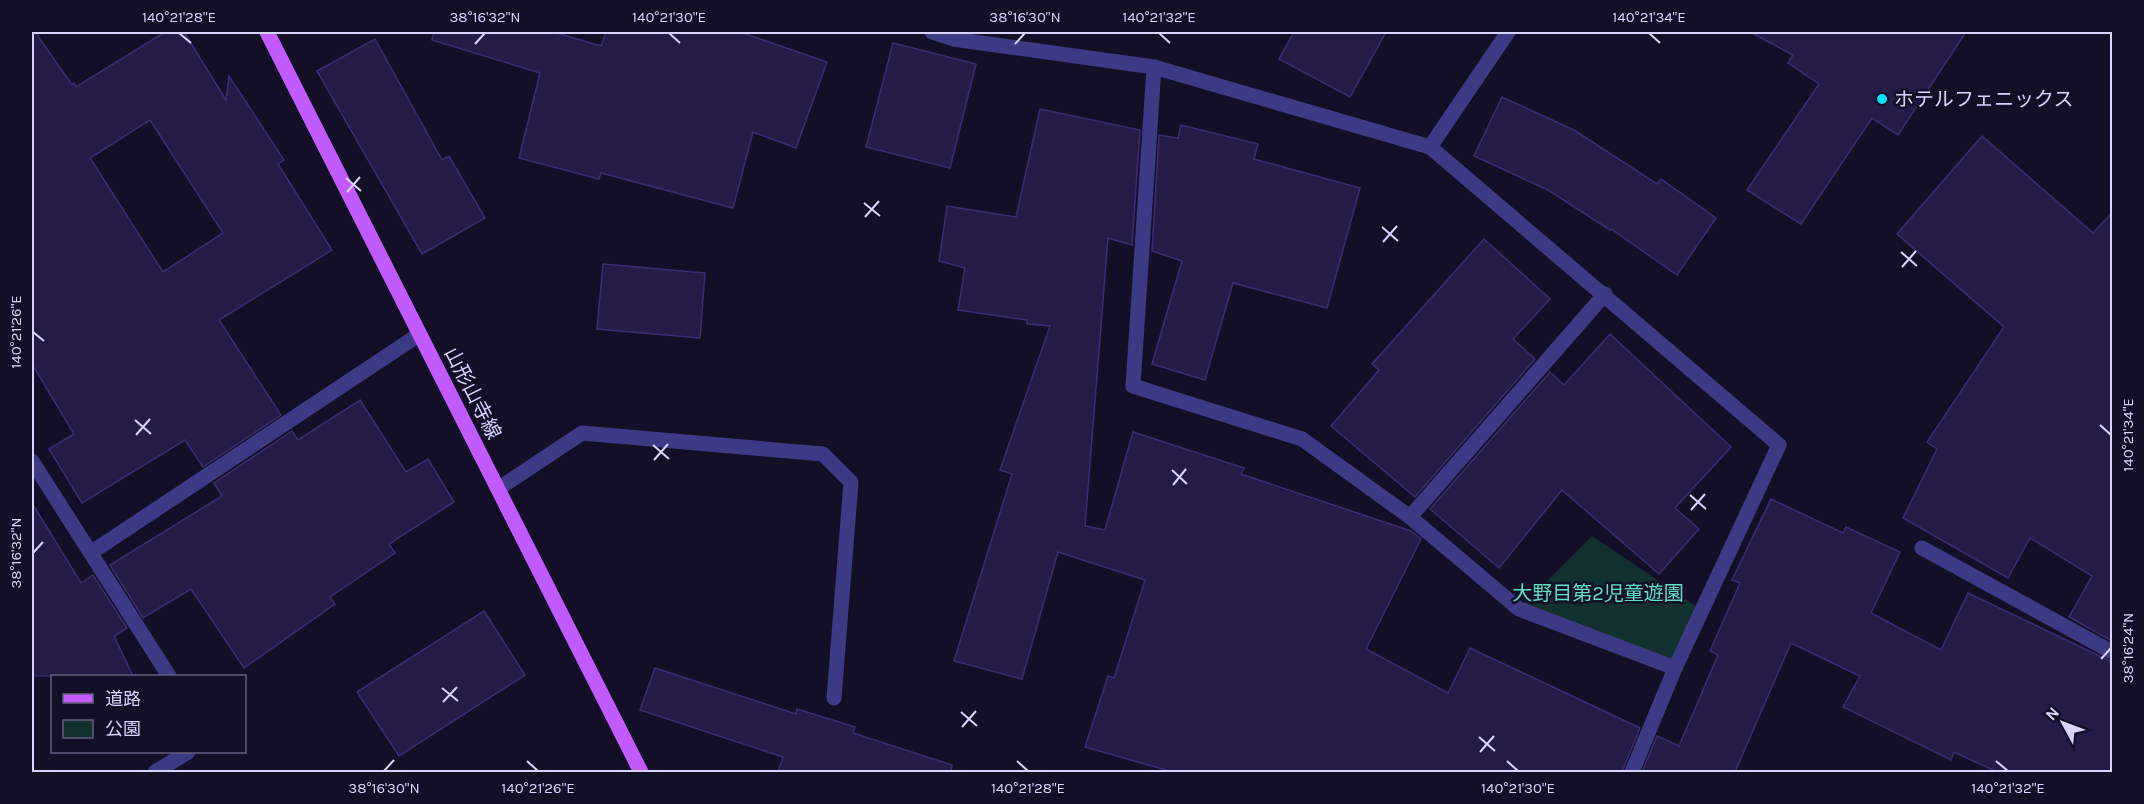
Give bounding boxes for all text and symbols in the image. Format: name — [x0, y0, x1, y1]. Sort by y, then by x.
text: 140°21'28"E — [142, 8, 216, 26]
text: 38°16'32"N — [449, 8, 521, 26]
text: 140°21'30"E — [632, 8, 706, 26]
text: 38°16'30"N — [989, 8, 1061, 26]
text: 140°21'32"E — [1122, 8, 1196, 26]
text: 140°21'34"E — [1612, 8, 1686, 26]
place label: ホテルフェニックス — [1894, 88, 2073, 111]
marker: ホテルフェニックス — [1875, 92, 1889, 106]
text: 140°21'26"E — [7, 295, 25, 369]
street label: 山形山寺線 — [440, 343, 506, 443]
text: 140°21'34"E — [2119, 398, 2137, 472]
text: 38°16'32"N — [7, 517, 25, 589]
park label: 大野目第2児童遊園 — [1512, 582, 1684, 605]
text: 38°16'24"N — [2119, 613, 2137, 683]
legend — [51, 675, 246, 753]
text: 道路 — [105, 688, 141, 710]
north arrow — [2033, 693, 2093, 753]
text: N — [2041, 703, 2063, 724]
text: 公園 — [105, 718, 141, 740]
text: 38°16'30"N — [348, 779, 420, 797]
text: 140°21'26"E — [501, 779, 575, 797]
text: 140°21'28"E — [991, 779, 1065, 797]
text: 140°21'30"E — [1481, 779, 1555, 797]
text: 140°21'32"E — [1971, 779, 2045, 797]

